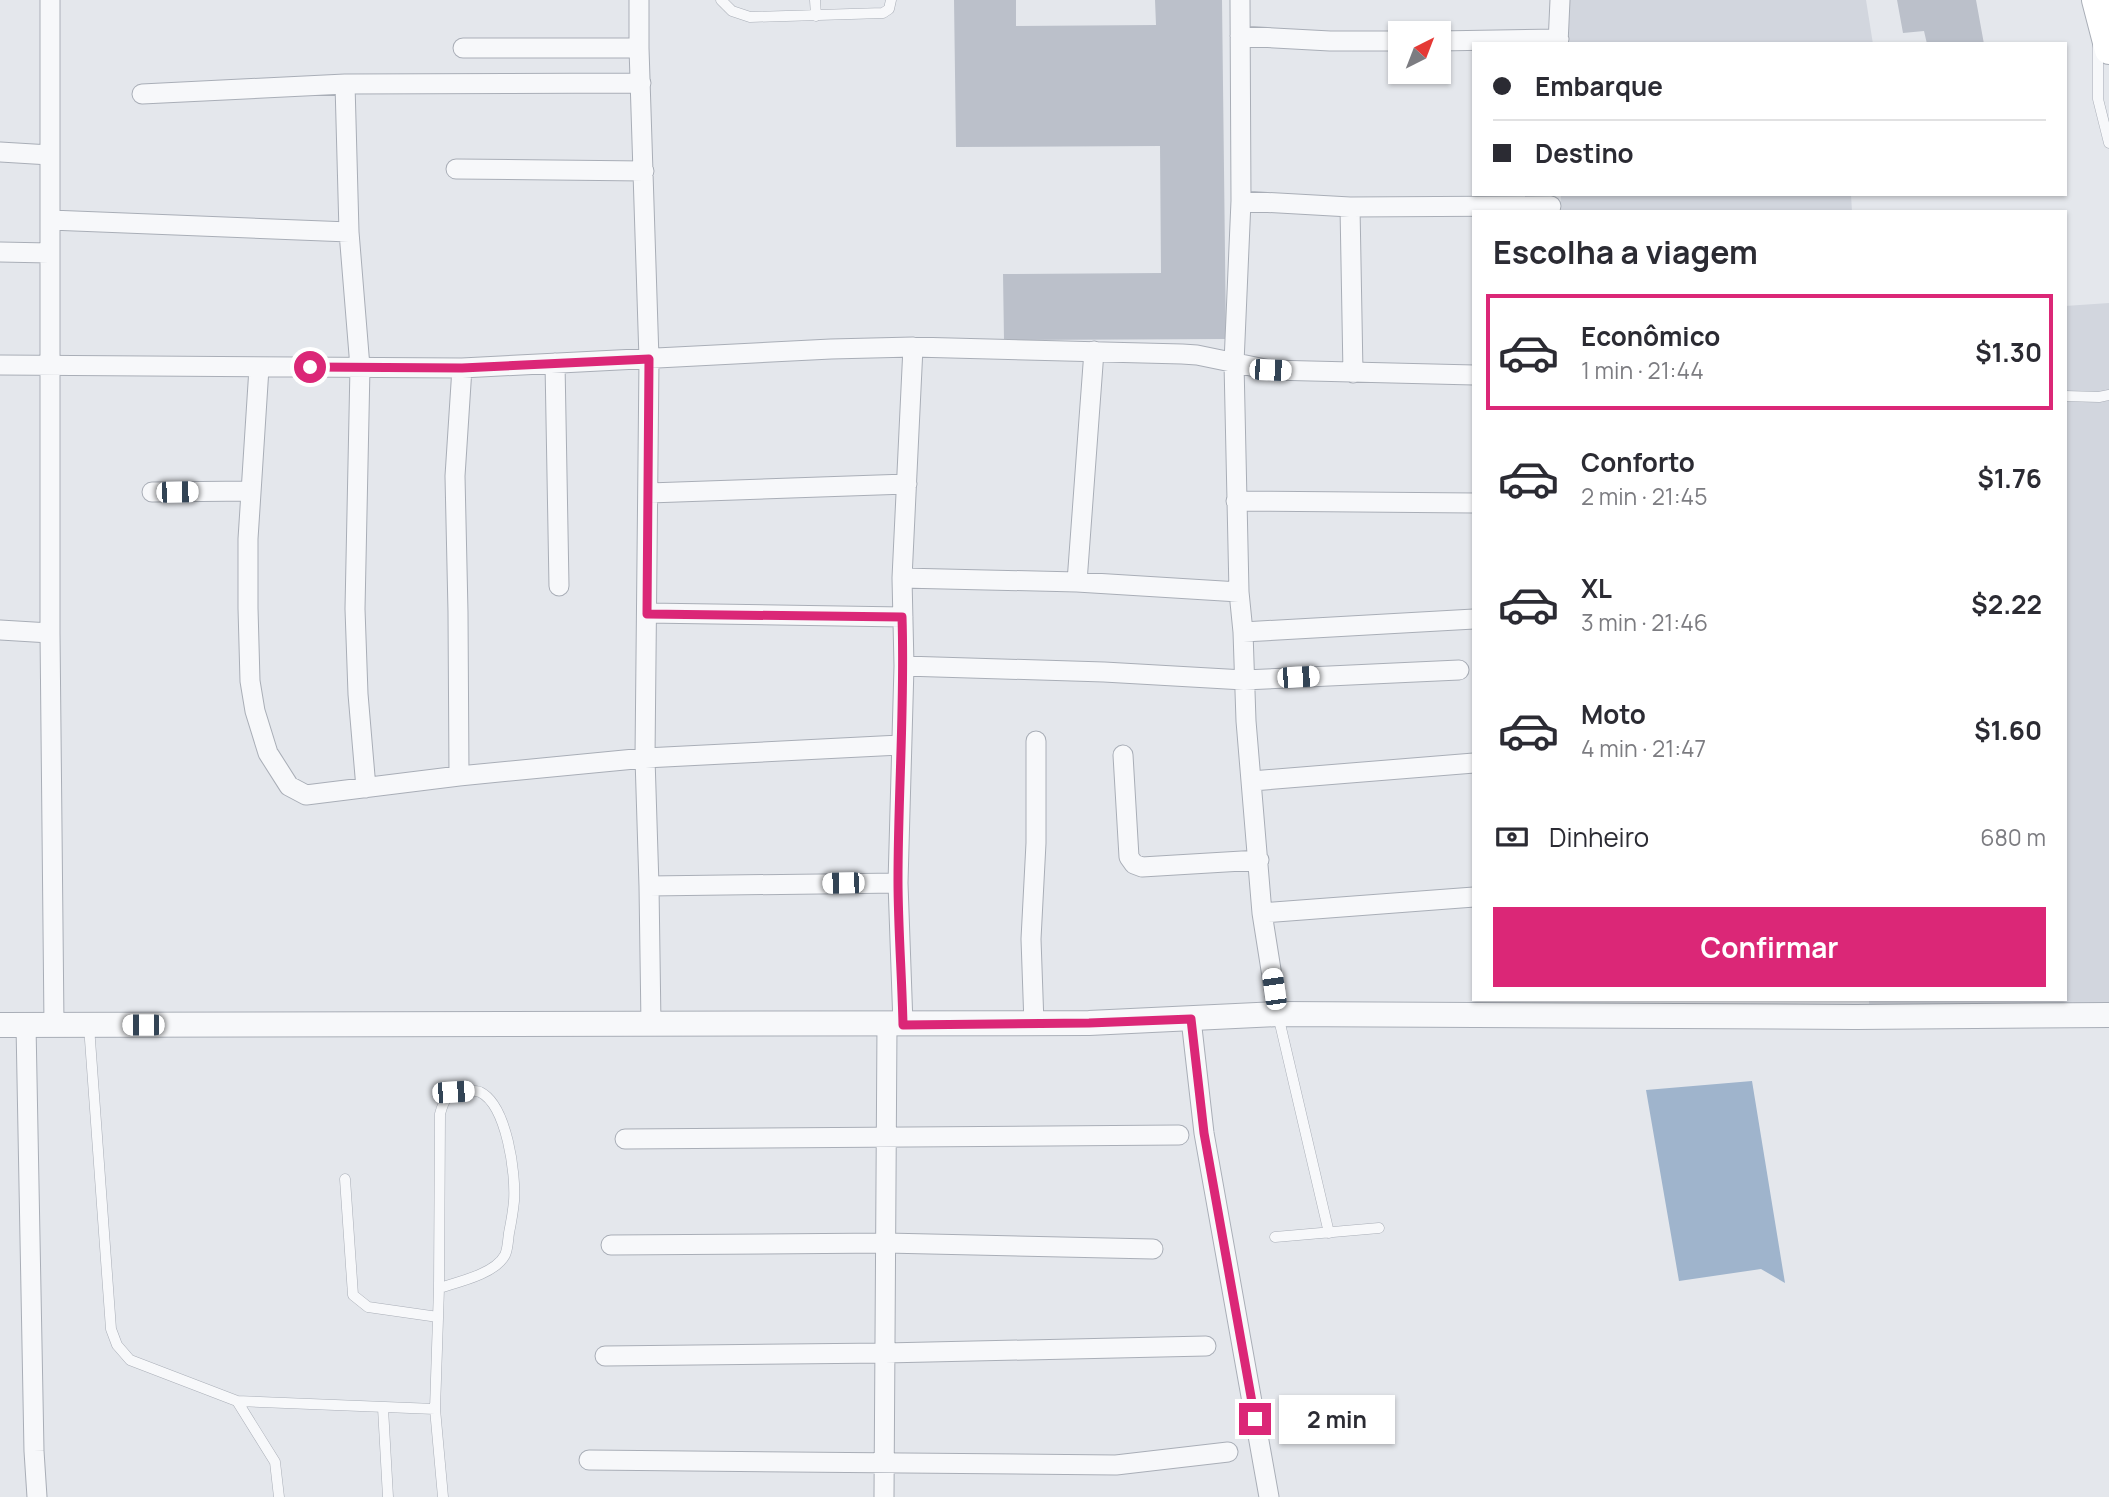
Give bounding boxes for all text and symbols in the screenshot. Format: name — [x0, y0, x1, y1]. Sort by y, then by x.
north arrow — [1388, 21, 1451, 84]
map controls — [1388, 21, 1451, 84]
text: Embarque — [1535, 68, 1663, 104]
text: Destino — [1535, 135, 1634, 171]
text: Escolha a viagem — [1493, 230, 1758, 274]
text: Econômico — [1581, 318, 1720, 354]
icon: car — [1497, 321, 1560, 384]
text: $1.30 — [1975, 334, 2042, 370]
route start — [294, 351, 326, 383]
text: 1 min · 21:44 — [1581, 354, 1704, 386]
car — [1249, 359, 1292, 381]
text: Conforto — [1581, 444, 1695, 480]
icon: car — [1497, 447, 1560, 510]
text: $1.76 — [1977, 460, 2042, 496]
text: 2 min · 21:45 — [1581, 480, 1707, 512]
car — [156, 481, 199, 503]
text: XL — [1581, 570, 1612, 606]
icon: car — [1497, 573, 1560, 636]
text: $2.22 — [1971, 586, 2042, 622]
text: 3 min · 21:46 — [1581, 606, 1708, 638]
car — [1277, 665, 1320, 689]
text: Moto — [1581, 696, 1646, 732]
icon: car — [1497, 699, 1560, 762]
text: $1.60 — [1974, 712, 2042, 748]
text: 4 min · 21:47 — [1581, 732, 1706, 764]
icon: cash — [1493, 818, 1531, 856]
text: Dinheiro — [1549, 819, 1649, 855]
text: 680 m — [1980, 821, 2046, 853]
car — [822, 872, 865, 894]
button: Confirmar — [1493, 907, 2046, 987]
car — [1261, 967, 1288, 1011]
car — [123, 1015, 165, 1036]
car — [432, 1080, 475, 1104]
callout: 2 min — [1280, 1394, 1395, 1444]
route end — [1239, 1403, 1271, 1435]
text: 2 min — [1307, 1403, 1367, 1435]

